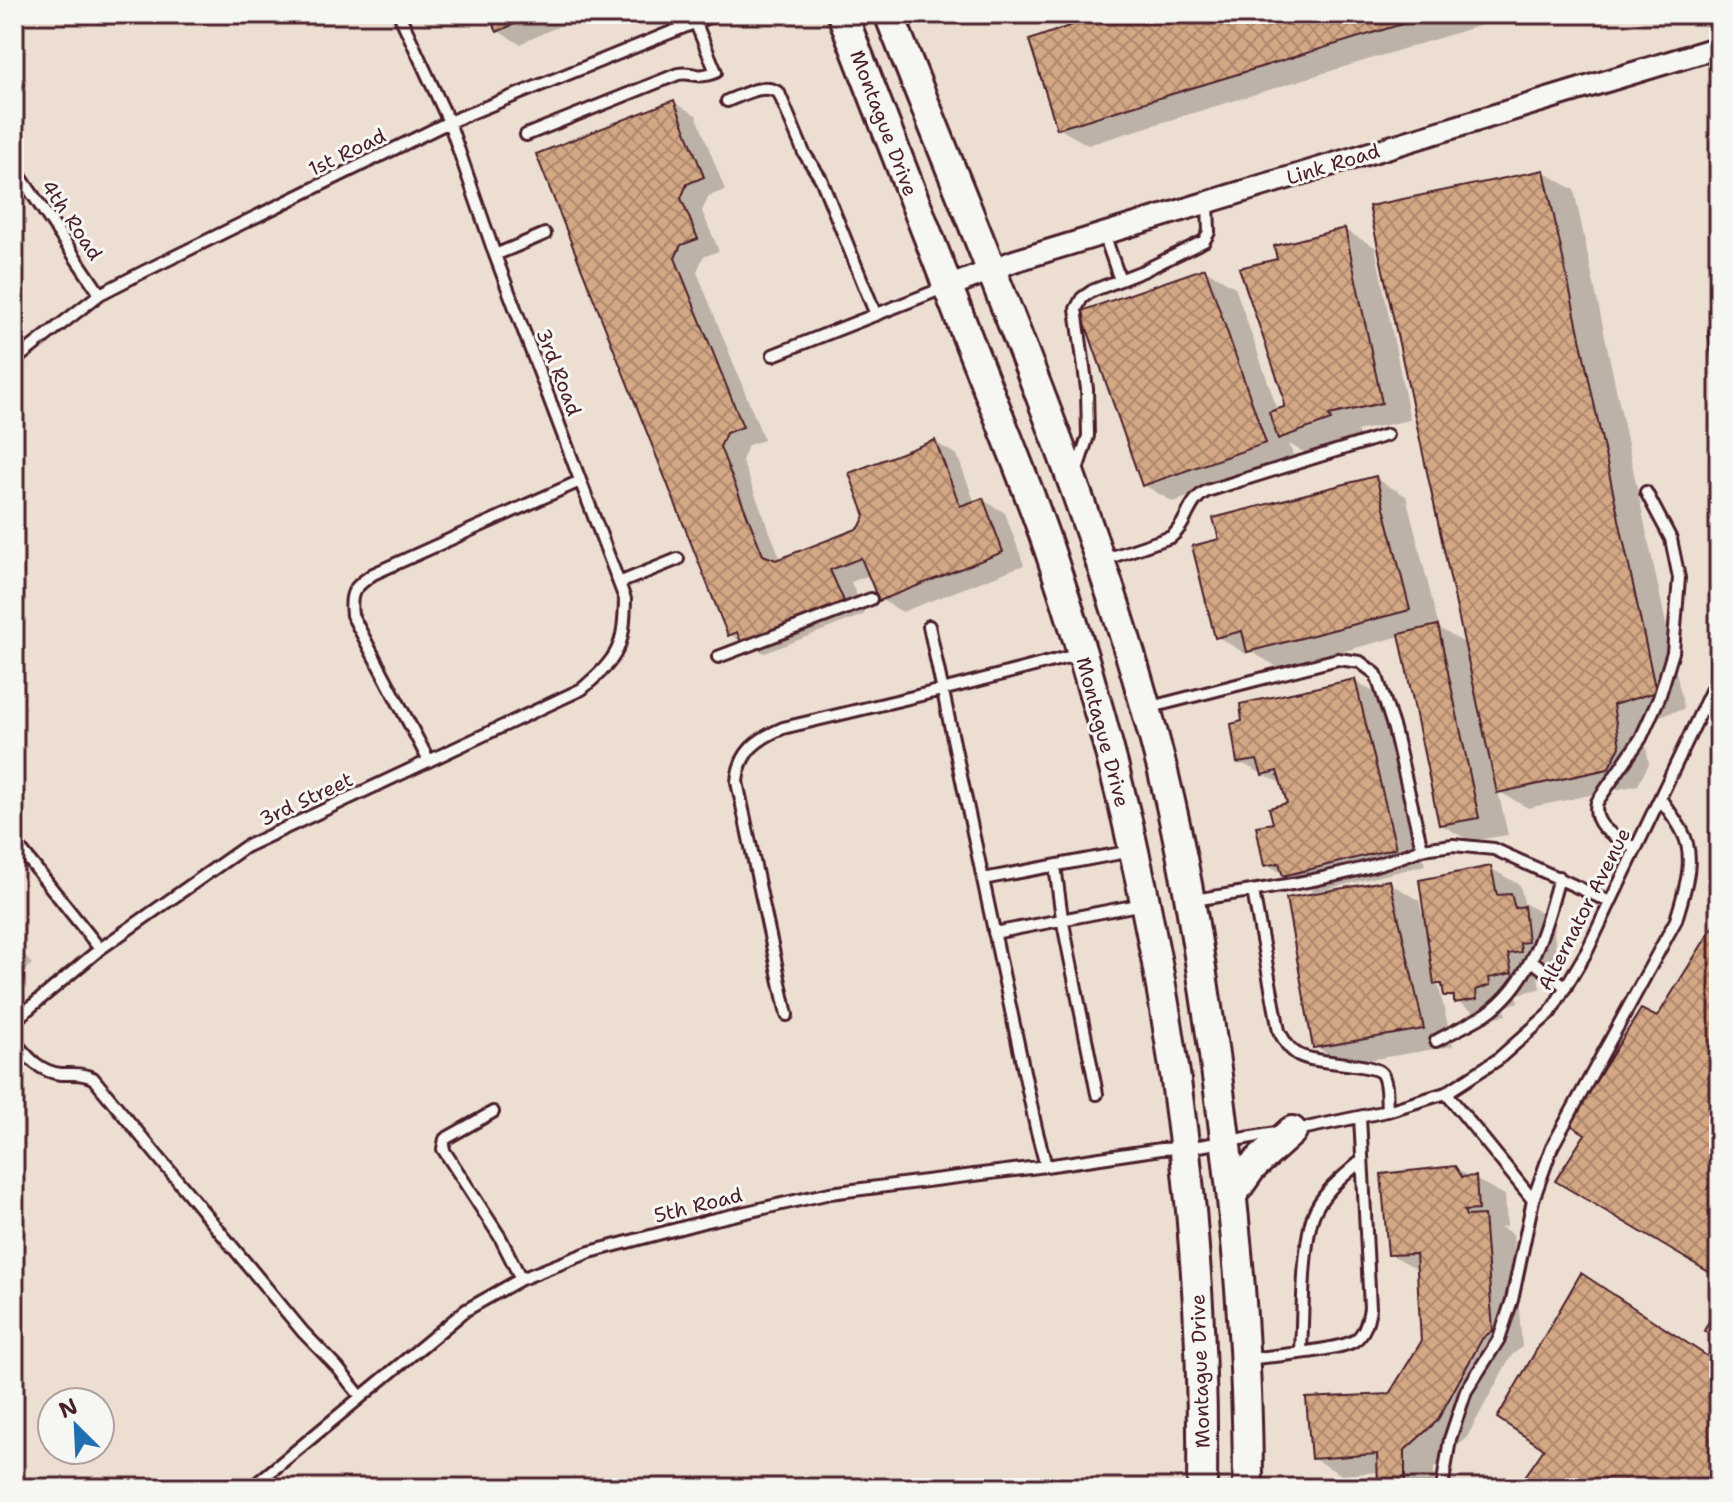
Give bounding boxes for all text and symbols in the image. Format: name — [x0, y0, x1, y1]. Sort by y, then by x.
street label: Montague Drive — [844, 46, 924, 200]
street label: 1st Road — [304, 122, 390, 182]
street label: Link Road — [1283, 137, 1383, 191]
street label: 4th Road — [36, 175, 109, 266]
street label: 3rd Road — [530, 324, 588, 420]
street label: Montague Drive — [1070, 654, 1136, 810]
street label: 3rd Street — [255, 766, 357, 832]
street label: Alternator Avenue — [1532, 823, 1636, 995]
street label: 5th Road — [651, 1181, 745, 1229]
street label: Montague Drive — [1184, 1293, 1216, 1449]
north arrow — [36, 1386, 116, 1466]
text: N — [54, 1391, 82, 1425]

